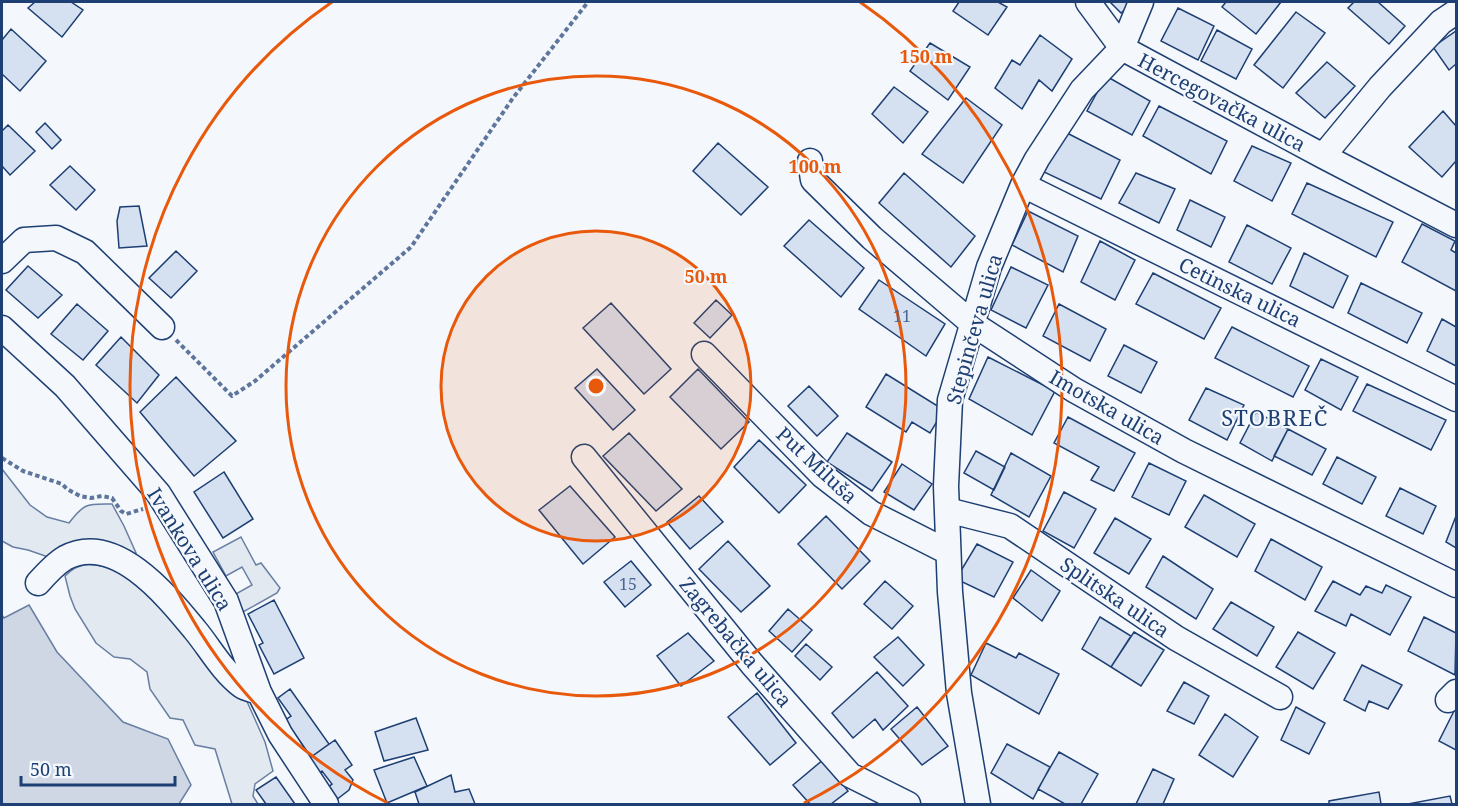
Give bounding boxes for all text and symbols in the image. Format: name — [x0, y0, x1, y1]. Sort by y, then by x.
text: 150 m — [900, 44, 953, 68]
street label: Hercegovačka ulica — [1134, 46, 1310, 158]
text: 100 m — [789, 154, 842, 178]
street label: Stepinčeva ulica — [940, 251, 1008, 407]
street label: Cetinska ulica — [1174, 251, 1306, 333]
text: 50 m — [685, 264, 728, 288]
house number: 11 — [893, 305, 911, 327]
street label: Imotska ulica — [1045, 363, 1169, 451]
centre of rings — [586, 376, 606, 396]
district label: STOBREČ — [1221, 402, 1329, 432]
street label: Put Miluša — [771, 421, 863, 509]
street label: Ivankova ulica — [141, 482, 239, 616]
street label: Splitska ulica — [1055, 550, 1175, 644]
street label: Zagrebačka ulica — [674, 571, 798, 713]
house number: 15 — [619, 573, 637, 595]
scale bar — [21, 749, 176, 787]
text: 50 m — [30, 757, 72, 781]

